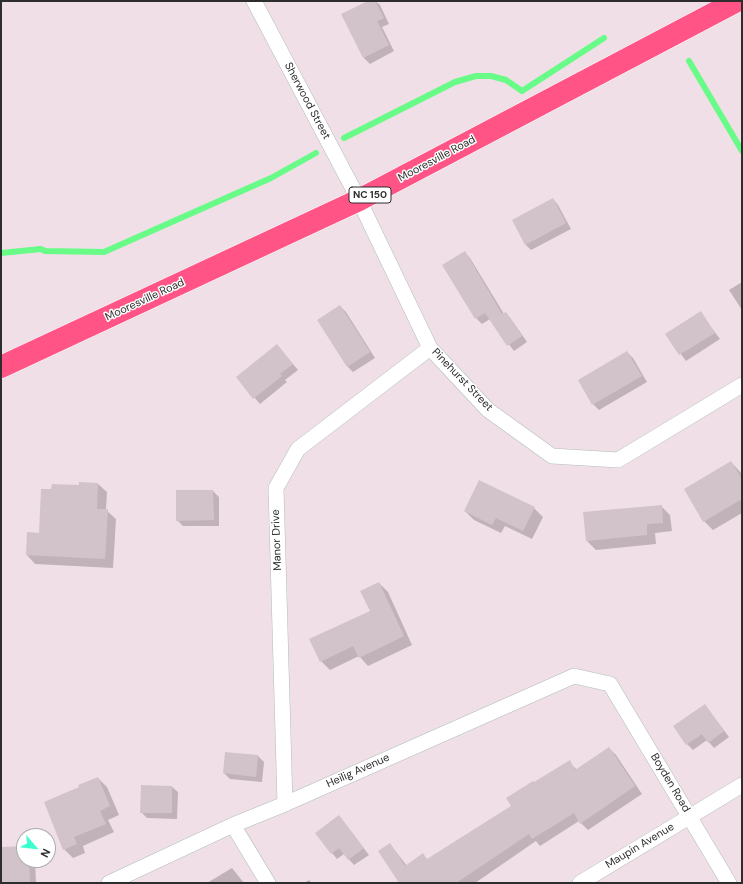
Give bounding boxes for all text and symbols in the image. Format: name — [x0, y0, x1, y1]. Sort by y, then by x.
street label: Sherwood Street — [281, 60, 333, 142]
street label: Mooresville Road — [396, 133, 478, 185]
road number: NC 150 — [349, 187, 391, 203]
street label: Mooresville Road — [103, 276, 187, 324]
street label: Pinehurst Street — [429, 346, 495, 414]
street label: Manor Drive — [269, 509, 285, 571]
street label: Heilig Avenue — [324, 751, 392, 791]
street label: Boyden Road — [647, 751, 693, 815]
street label: Maupin Avenue — [603, 820, 677, 872]
north arrow — [16, 828, 56, 868]
text: N — [38, 846, 54, 860]

